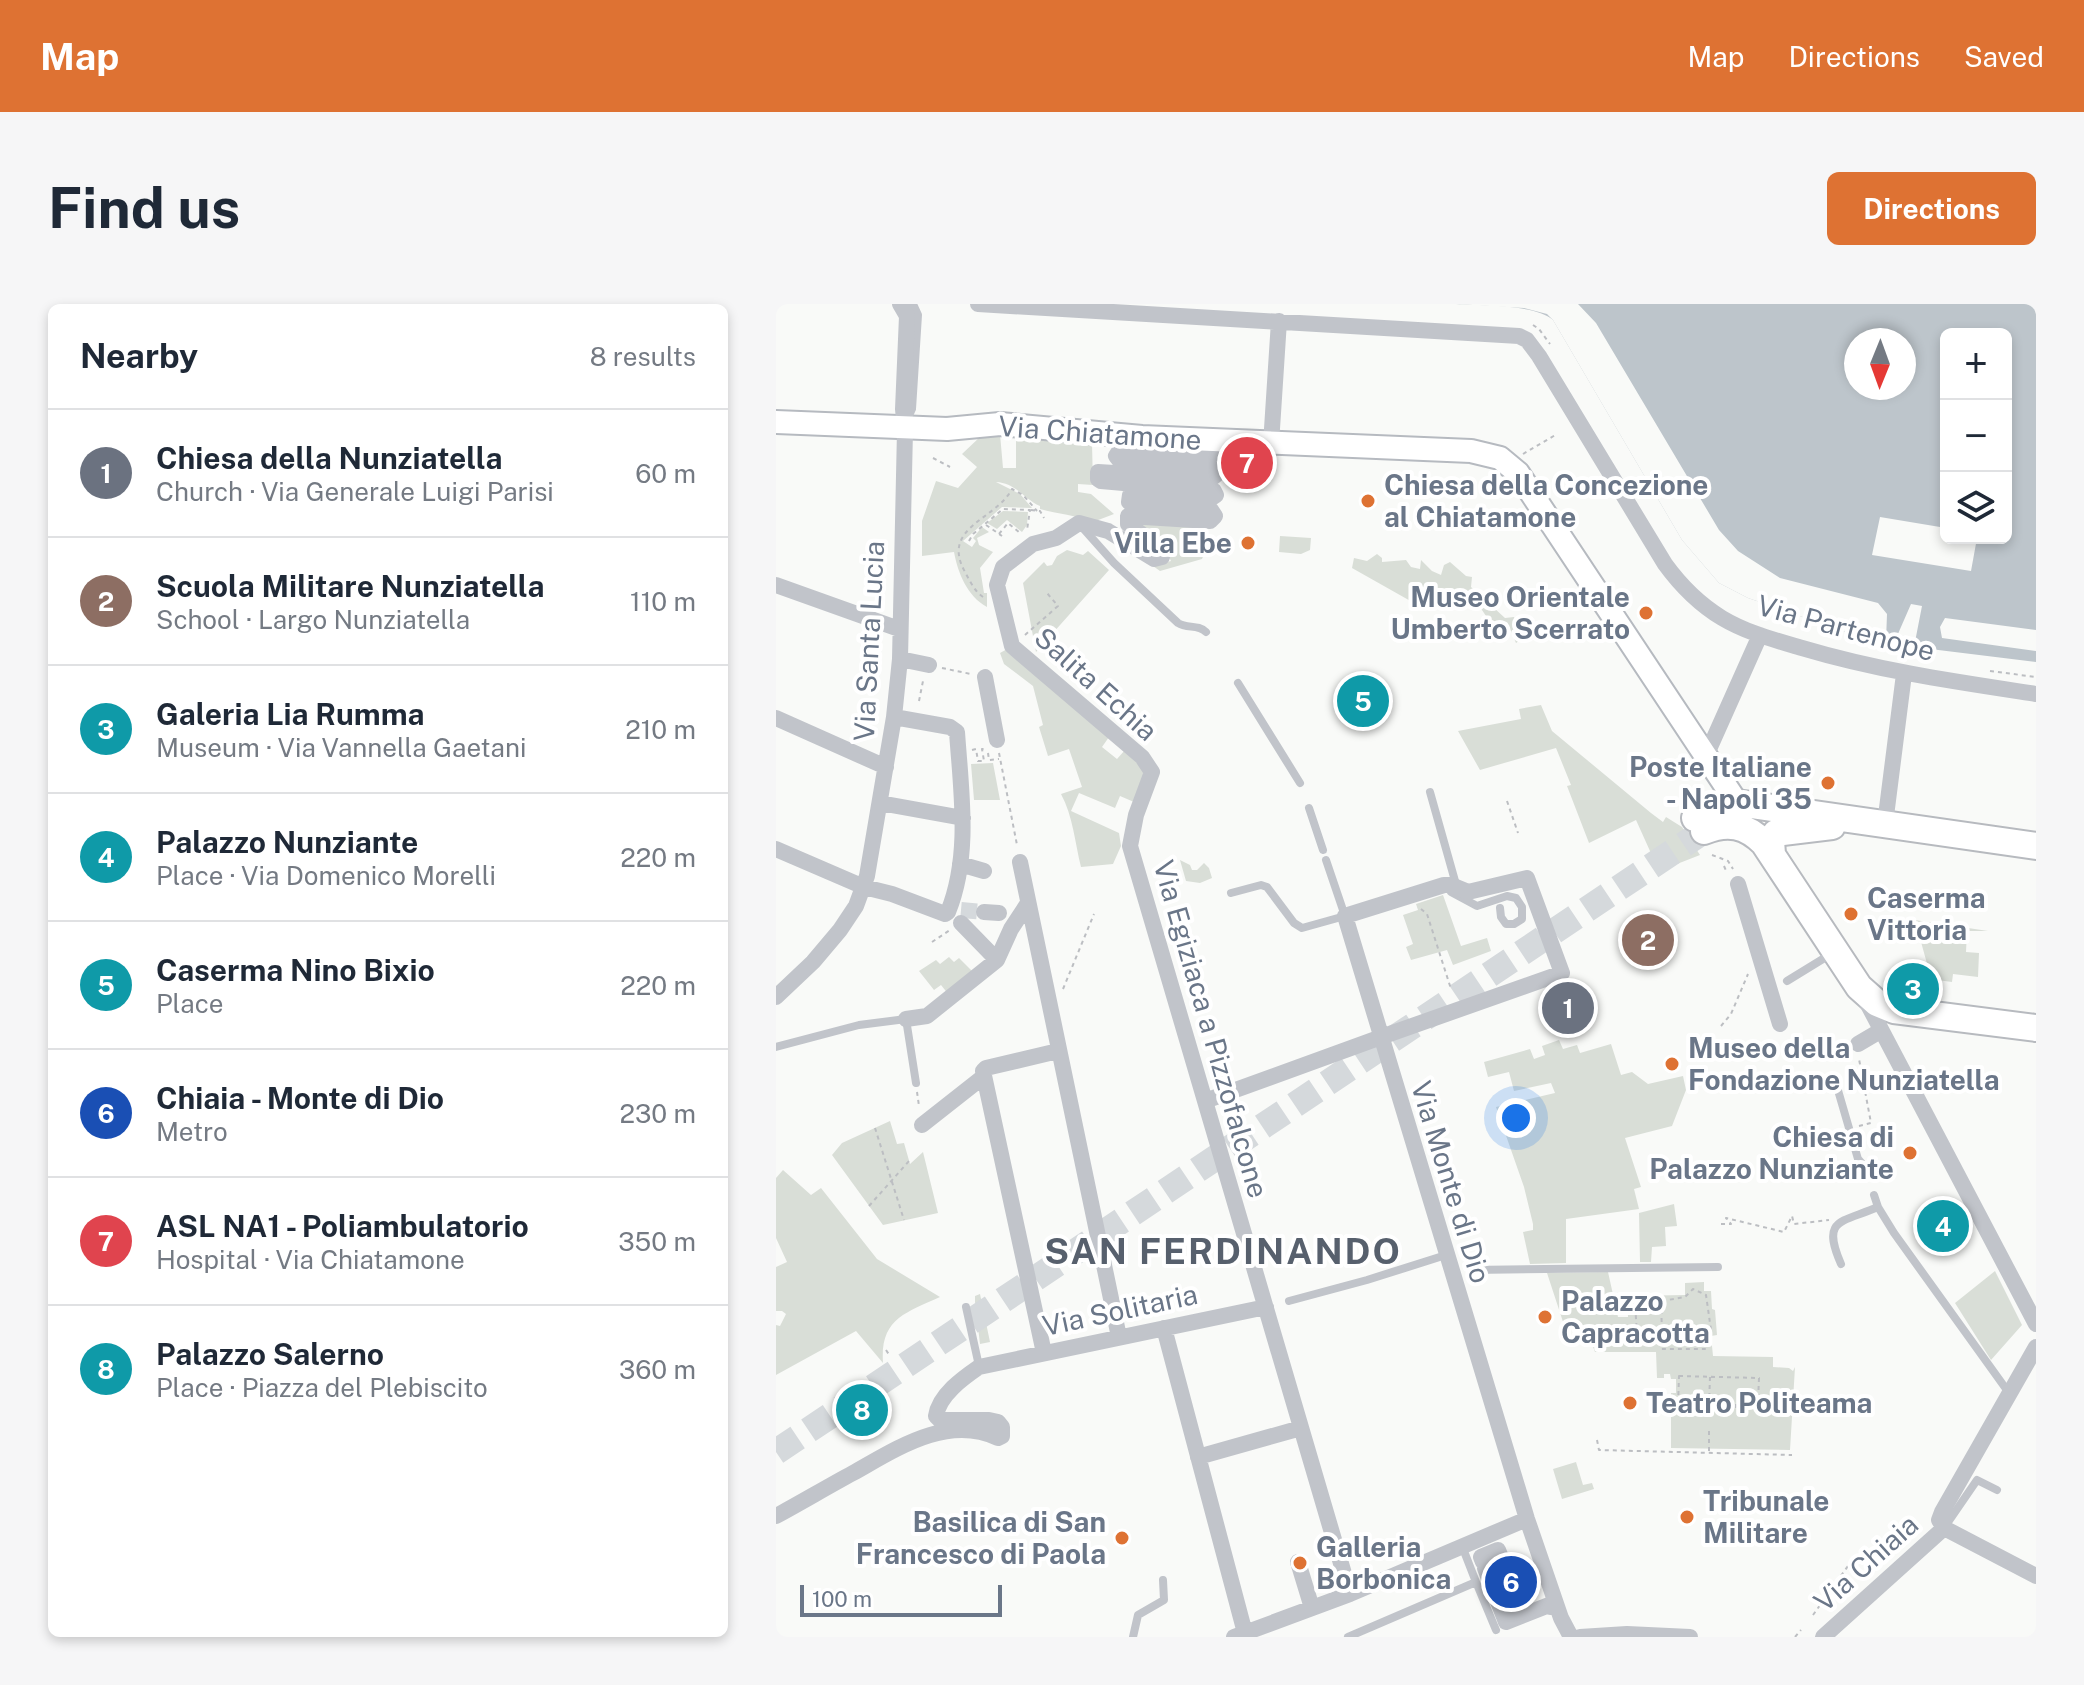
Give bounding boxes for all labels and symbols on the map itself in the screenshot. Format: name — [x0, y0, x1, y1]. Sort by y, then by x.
north arrow — [1844, 328, 1916, 400]
street label: Via Chiatamone — [997, 409, 1203, 456]
pin: 7 — [1221, 433, 1273, 493]
place label: Chiesa della Concezione al Chiatamone — [1384, 468, 1709, 533]
marker: Chiesa della Concezione al Chiatamone — [1359, 492, 1377, 510]
place label: Villa Ebe — [1114, 526, 1232, 559]
marker: Villa Ebe — [1239, 534, 1257, 552]
street label: Via Santa Lucia — [847, 540, 890, 742]
place label: Museo Orientale Umberto Scerrato — [1390, 580, 1630, 645]
street label: Via Partenope — [1754, 588, 1939, 667]
marker: Museo Orientale Umberto Scerrato — [1637, 604, 1655, 622]
street label: Salita Echia — [1028, 620, 1164, 747]
pin: 5 — [1337, 671, 1389, 731]
place label: Poste Italiane - Napoli 35 — [1629, 750, 1812, 815]
marker: Poste Italiane - Napoli 35 — [1819, 774, 1837, 792]
street label: Via Egiziaca a Pizzofalcone — [1147, 856, 1276, 1201]
place label: Caserma Vittoria — [1867, 881, 1986, 946]
marker: Caserma Vittoria — [1842, 905, 1860, 923]
pin: 2 — [1622, 910, 1674, 970]
pin: 3 — [1887, 959, 1939, 1019]
pin: 1 — [1542, 978, 1594, 1038]
place label: Museo della Fondazione Nunziatella — [1688, 1031, 2000, 1096]
marker: Museo della Fondazione Nunziatella — [1663, 1055, 1681, 1073]
street label: Via Monte di Dio — [1405, 1077, 1498, 1287]
your location — [1496, 1098, 1536, 1138]
place label: Chiesa di Palazzo Nunziante — [1649, 1120, 1894, 1185]
marker: Chiesa di Palazzo Nunziante — [1901, 1144, 1919, 1162]
pin: 4 — [1917, 1196, 1969, 1256]
district label: SAN FERDINANDO — [1044, 1230, 1402, 1272]
street label: Via Solitaria — [1039, 1277, 1200, 1342]
place label: Palazzo Capracotta — [1561, 1284, 1710, 1349]
marker: Palazzo Capracotta — [1536, 1308, 1554, 1326]
pin: 8 — [836, 1380, 888, 1440]
place label: Teatro Politeama — [1646, 1386, 1872, 1419]
marker: Teatro Politeama — [1621, 1394, 1639, 1412]
place label: Tribunale Militare — [1703, 1484, 1829, 1549]
place label: Basilica di San Francesco di Paola — [856, 1505, 1106, 1570]
street label: Via Chiaia — [1807, 1507, 1924, 1618]
marker: Tribunale Militare — [1678, 1508, 1696, 1526]
marker: Basilica di San Francesco di Paola — [1113, 1529, 1131, 1547]
place label: Galleria Borbonica — [1316, 1530, 1451, 1595]
pin: 6 — [1485, 1552, 1537, 1612]
marker: Galleria Borbonica — [1291, 1554, 1309, 1572]
scale bar — [800, 1581, 1002, 1617]

